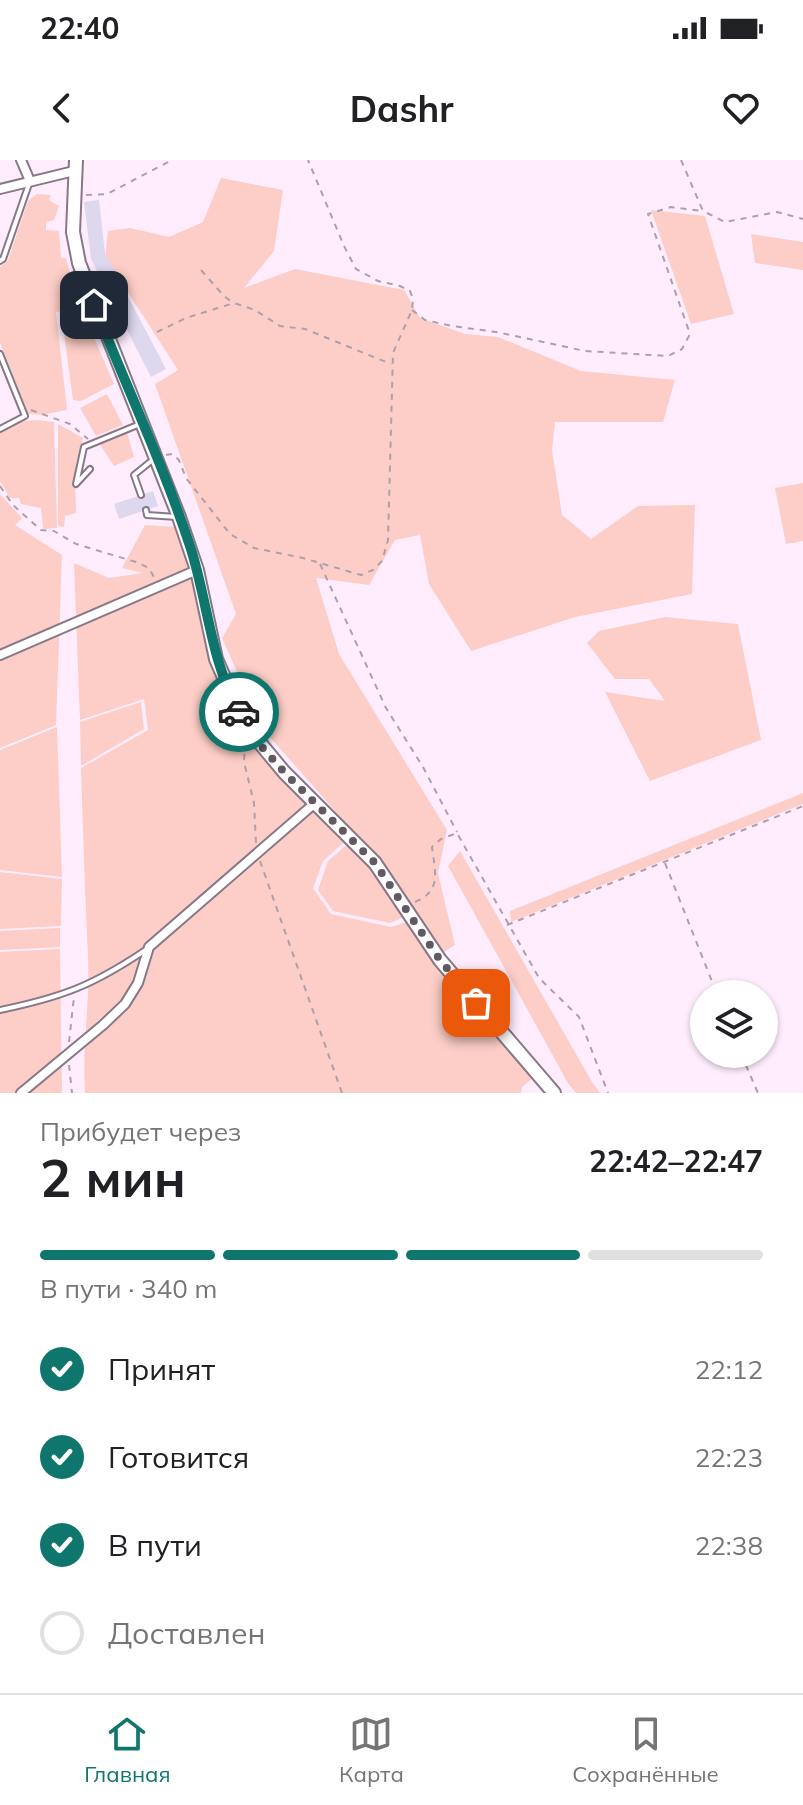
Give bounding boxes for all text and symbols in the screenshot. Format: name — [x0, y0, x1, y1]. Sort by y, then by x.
text: 22:40 — [40, 9, 119, 47]
icon: back — [40, 86, 84, 130]
text: Dashr — [350, 86, 453, 131]
icon: heart — [719, 86, 763, 130]
pin — [60, 271, 128, 339]
icon: home — [72, 283, 116, 327]
courier — [199, 672, 279, 752]
icon: car — [217, 690, 261, 734]
pin — [442, 969, 510, 1037]
map controls — [690, 980, 778, 1068]
button: layers — [690, 980, 778, 1068]
icon: bag — [454, 981, 498, 1025]
text: Прибудет через — [40, 1115, 241, 1148]
text: 22:42–22:47 — [589, 1142, 763, 1180]
text: 2 мин — [40, 1145, 186, 1210]
text: В пути · 340 m — [40, 1272, 217, 1305]
icon: check — [40, 1347, 84, 1391]
text: Принят — [108, 1350, 215, 1388]
text: 22:12 — [695, 1353, 763, 1386]
icon: check — [40, 1435, 84, 1479]
text: Готовится — [108, 1438, 249, 1476]
text: 22:23 — [695, 1441, 763, 1474]
icon: check — [40, 1523, 84, 1567]
text: В пути — [108, 1526, 202, 1564]
text: 22:38 — [695, 1529, 763, 1562]
text: Доставлен — [108, 1614, 266, 1652]
tab: Главная — [84, 1712, 171, 1788]
tab: Карта — [339, 1712, 404, 1788]
tab: Сохранённые — [572, 1712, 719, 1788]

